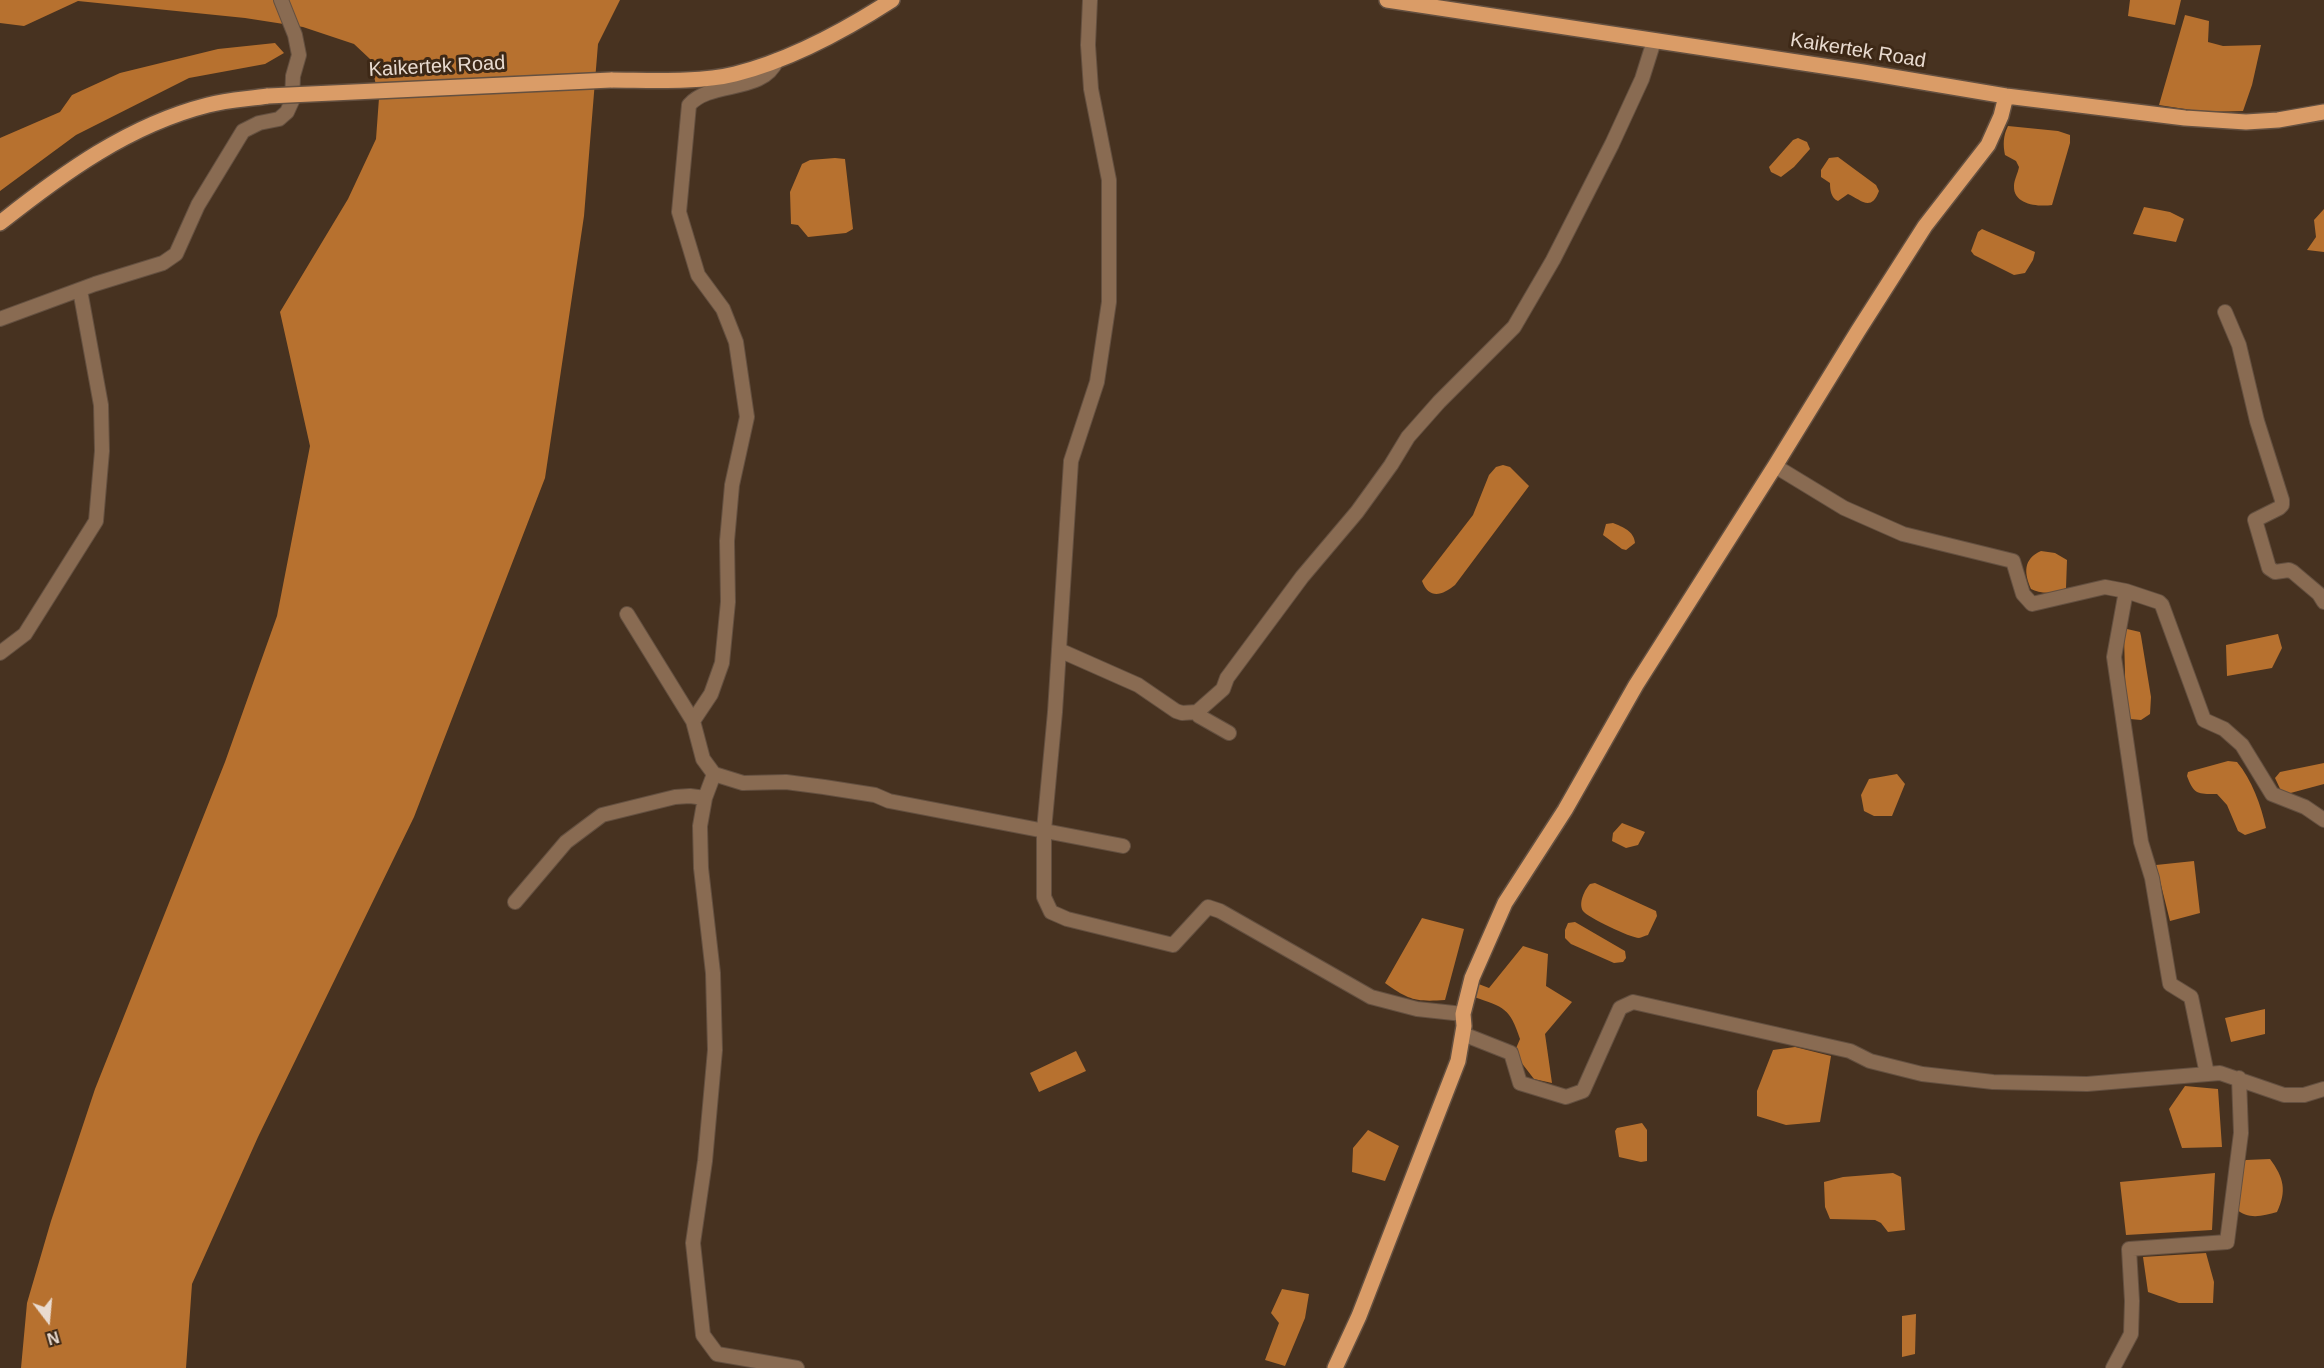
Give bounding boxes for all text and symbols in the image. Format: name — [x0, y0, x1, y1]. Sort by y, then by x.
street label: Kaikertek Road — [1789, 28, 1927, 74]
street label: Kaikertek Road — [368, 51, 506, 83]
north arrow — [18, 1290, 78, 1350]
text: N — [45, 1328, 61, 1348]

